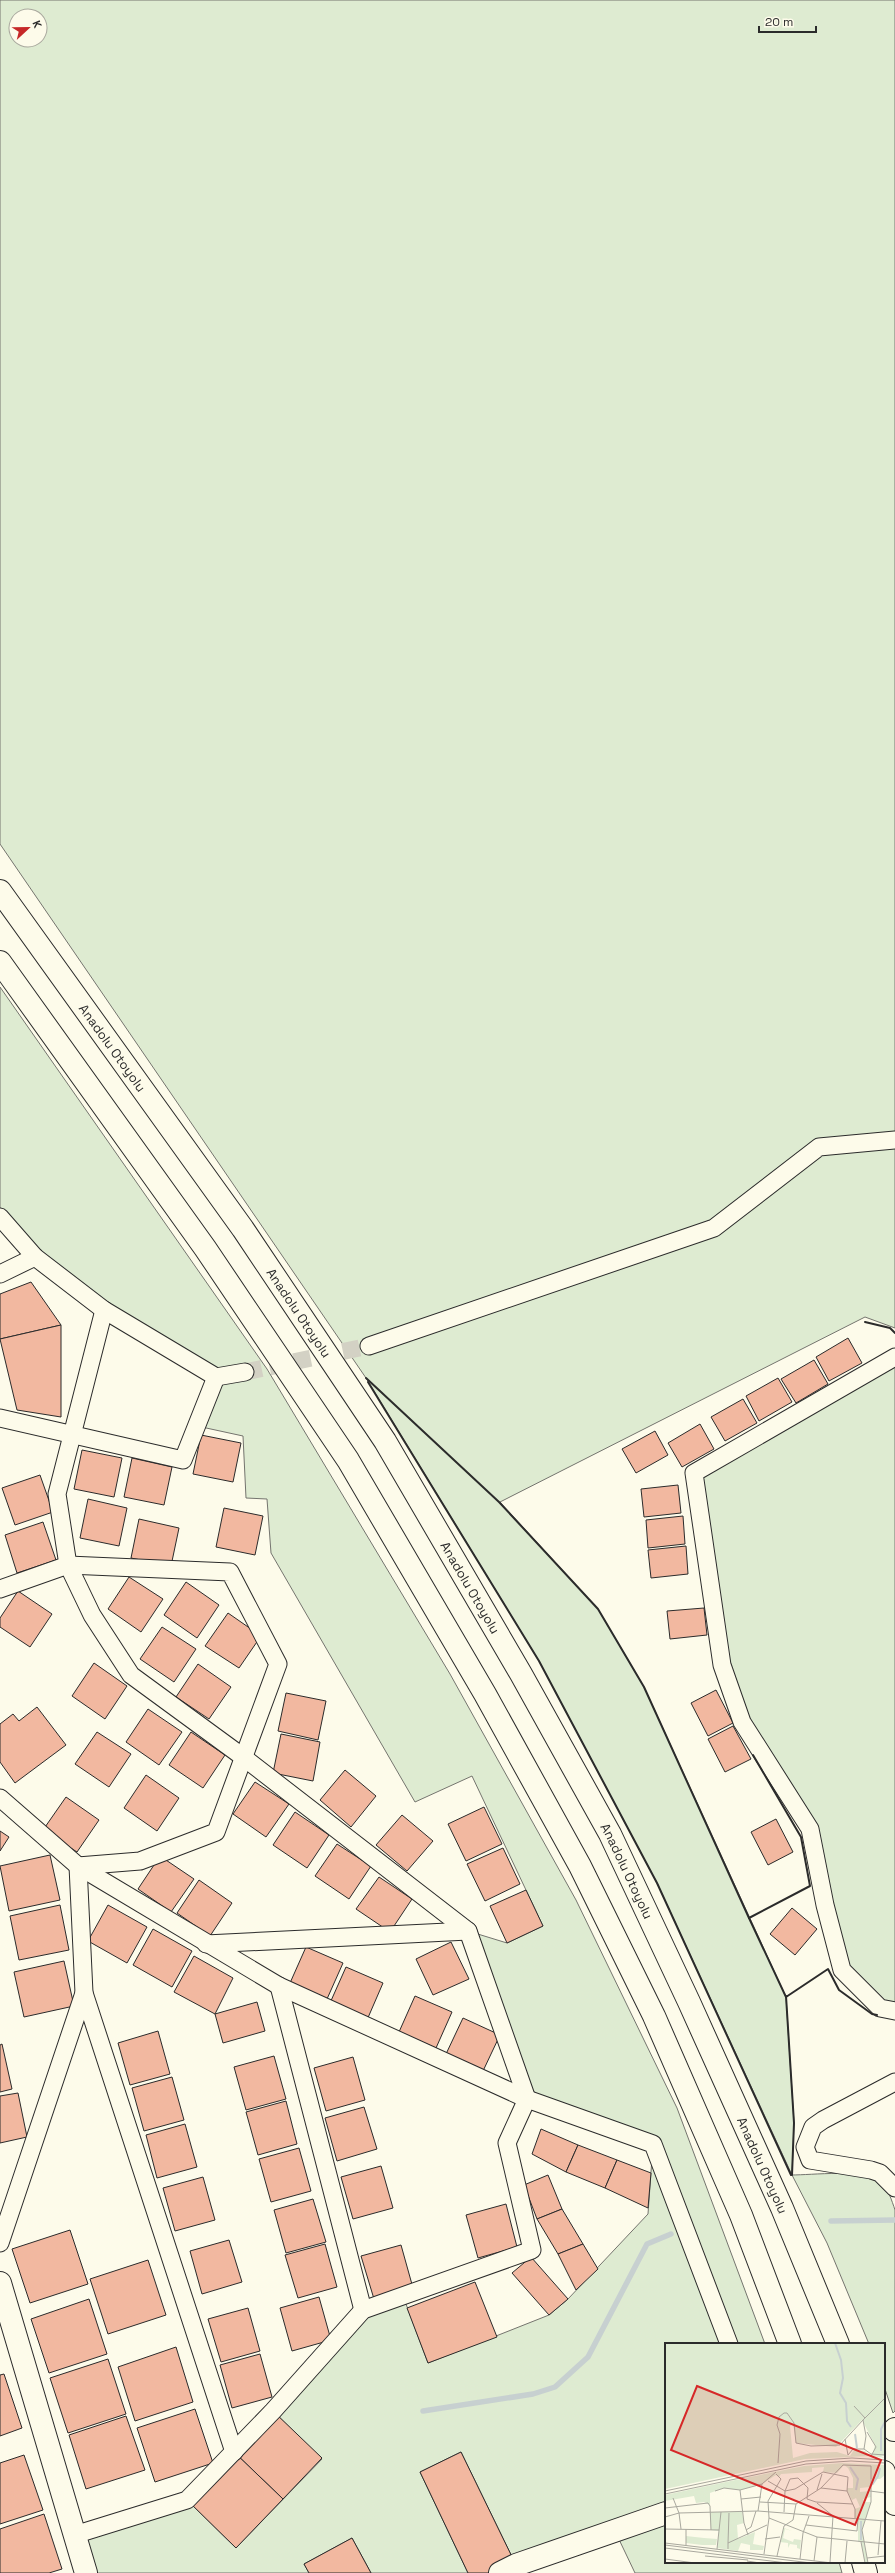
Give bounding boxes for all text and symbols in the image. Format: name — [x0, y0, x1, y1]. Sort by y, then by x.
north arrow — [8, 8, 48, 48]
scale bar — [759, 8, 816, 34]
text: 20 m — [765, 14, 793, 30]
text: K — [29, 18, 45, 30]
street label: Anadolu Otoyolu — [75, 1001, 150, 1095]
street label: Anadolu Otoyolu — [263, 1265, 335, 1361]
street label: Anadolu Otoyolu — [436, 1538, 504, 1637]
street label: Anadolu Otoyolu — [597, 1820, 657, 1922]
street label: Anadolu Otoyolu — [733, 2114, 791, 2216]
inset map — [665, 2343, 885, 2563]

